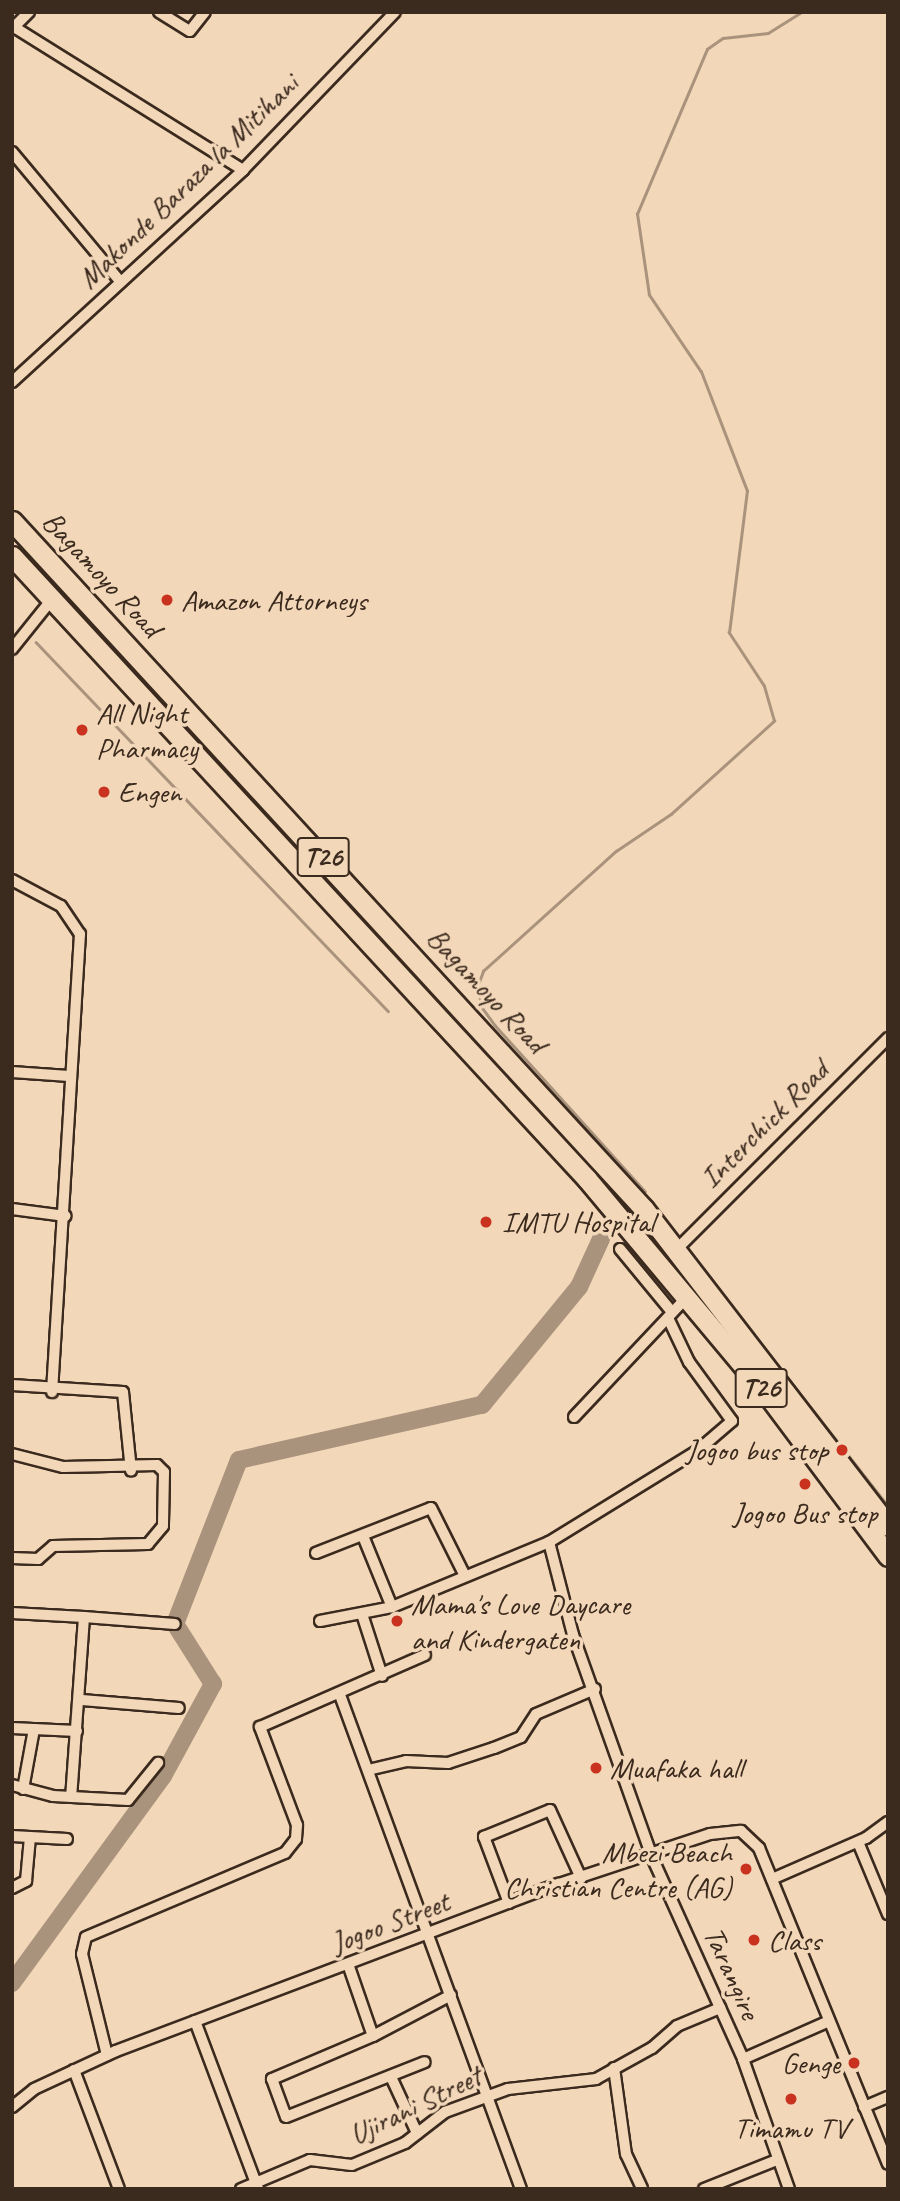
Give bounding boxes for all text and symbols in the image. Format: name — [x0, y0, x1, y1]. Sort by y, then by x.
street label: Makonde Baraza la Mitihani — [70, 66, 306, 296]
street label: Bagamoyo Road — [35, 504, 169, 644]
place label: Amazon Attorneys — [181, 582, 367, 618]
marker: Amazon Attorneys — [159, 592, 175, 608]
place label: All Night Pharmacy — [96, 695, 198, 766]
marker: All Night Pharmacy — [74, 722, 90, 738]
place label: Engen — [118, 774, 181, 810]
marker: Engen — [96, 784, 112, 800]
road number: T26 — [295, 832, 351, 882]
street label: Bagamoyo Road — [420, 920, 554, 1060]
street label: Interchick Road — [693, 1053, 835, 1195]
place label: IMTU Hospital — [502, 1204, 654, 1240]
marker: IMTU Hospital — [476, 1212, 496, 1232]
road number: T26 — [733, 1364, 789, 1412]
place label: Jogoo bus stop — [686, 1432, 828, 1468]
marker: Jogoo bus stop — [834, 1442, 850, 1458]
marker: Jogoo Bus stop — [797, 1476, 813, 1492]
place label: Jogoo Bus stop — [733, 1495, 877, 1531]
place label: Mama's Love Daycare and Kindergaten — [411, 1586, 629, 1656]
marker: Mama's Love Daycare and Kindergaten — [389, 1613, 405, 1629]
place label: Muafaka hall — [610, 1750, 744, 1786]
marker: Muafaka hall — [588, 1760, 604, 1776]
place label: Mbezi Beach Christian Centre (AG) — [504, 1834, 732, 1904]
marker: Mbezi Beach Christian Centre (AG) — [738, 1861, 754, 1877]
street label: Jogoo Street — [326, 1883, 454, 1961]
street label: Tarangire — [696, 1921, 768, 2025]
place label: Class — [768, 1922, 821, 1958]
marker: Class — [746, 1932, 762, 1948]
place label: Genge — [782, 2045, 840, 2081]
marker: Genge — [846, 2055, 862, 2071]
street label: Ujirani Street — [343, 2058, 487, 2152]
marker: Timamu TV — [783, 2091, 799, 2107]
place label: Timamu TV — [734, 2110, 848, 2146]

